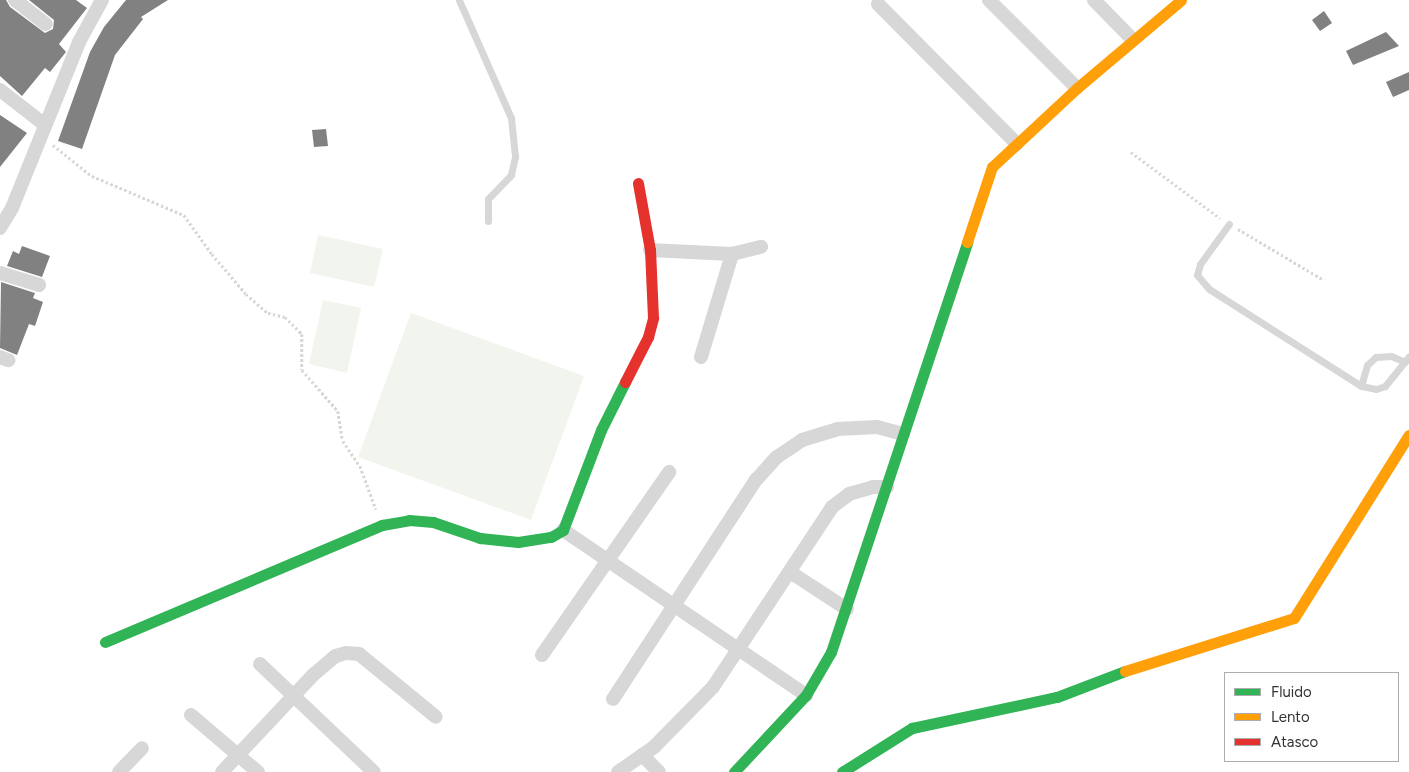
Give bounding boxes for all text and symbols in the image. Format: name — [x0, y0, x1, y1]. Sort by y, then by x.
legend — [1224, 672, 1399, 762]
text: Fluido — [1271, 683, 1312, 701]
text: Lento — [1271, 708, 1310, 726]
text: Atasco — [1271, 733, 1318, 751]

